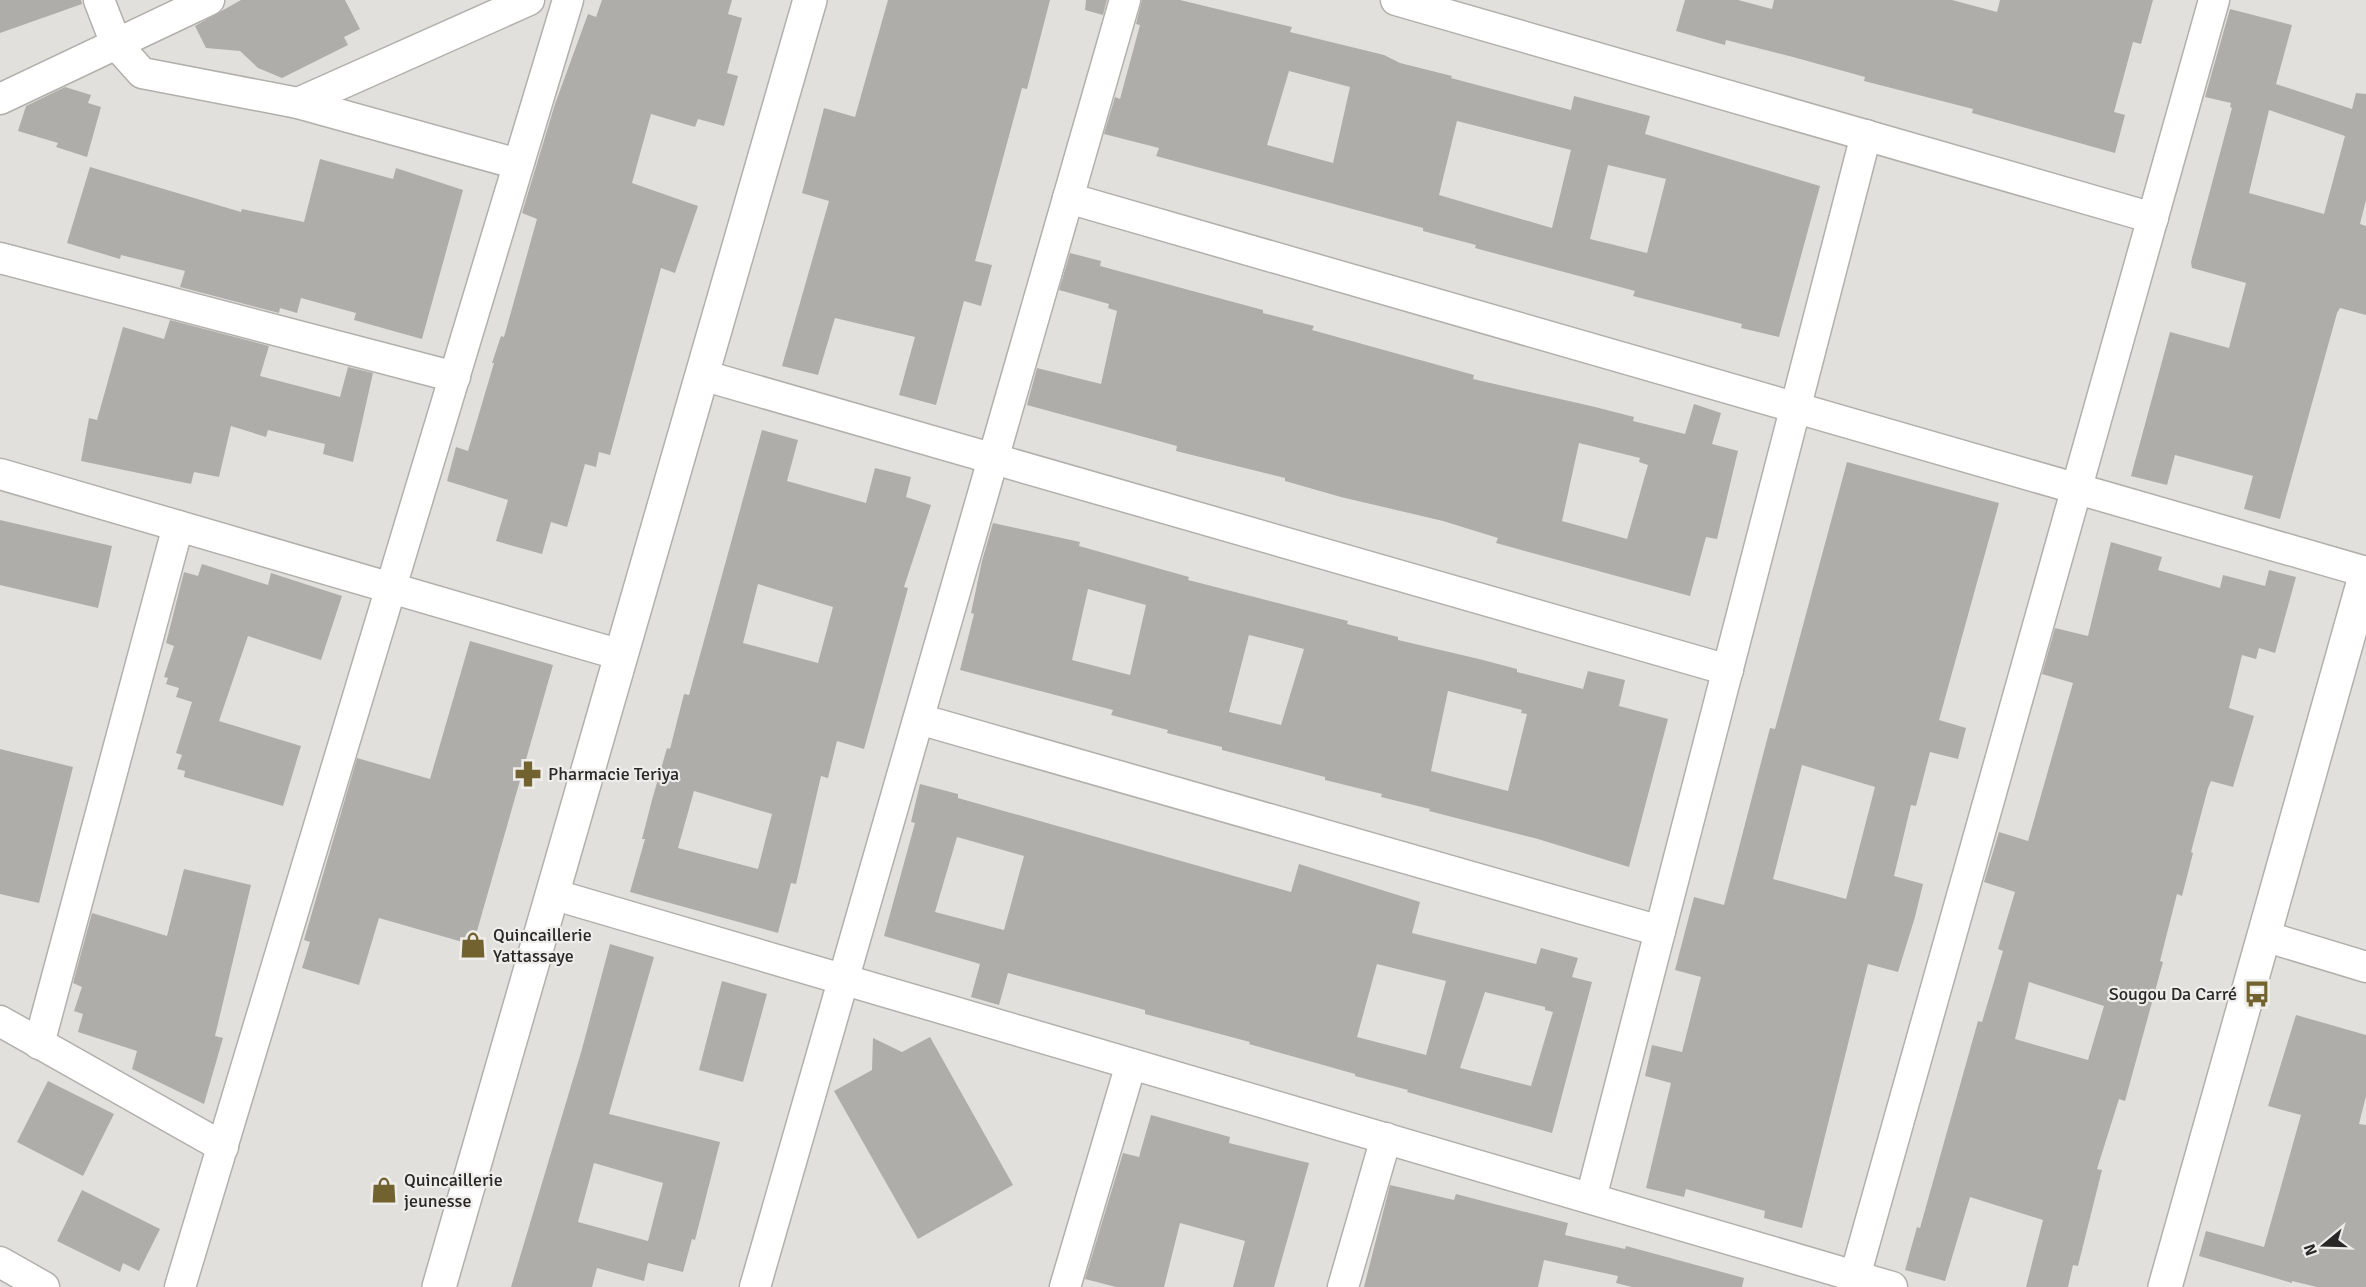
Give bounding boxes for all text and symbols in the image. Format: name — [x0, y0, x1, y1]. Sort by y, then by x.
pharmacy icon: Pharmacie Teriya — [513, 759, 543, 789]
place label: Pharmacie Teriya — [548, 763, 679, 785]
place label: Quincaillerie Yattassaye — [493, 924, 592, 967]
shop icon: Quincaillerie Yattassaye — [458, 930, 488, 960]
bus stop icon: Sougou Da Carré — [2242, 979, 2272, 1009]
place label: Sougou Da Carré — [2109, 983, 2237, 1005]
place label: Quincaillerie jeunesse — [404, 1169, 503, 1212]
shop icon: Quincaillerie jeunesse — [369, 1175, 399, 1205]
north arrow — [2294, 1215, 2354, 1275]
text: N — [2299, 1241, 2322, 1258]

